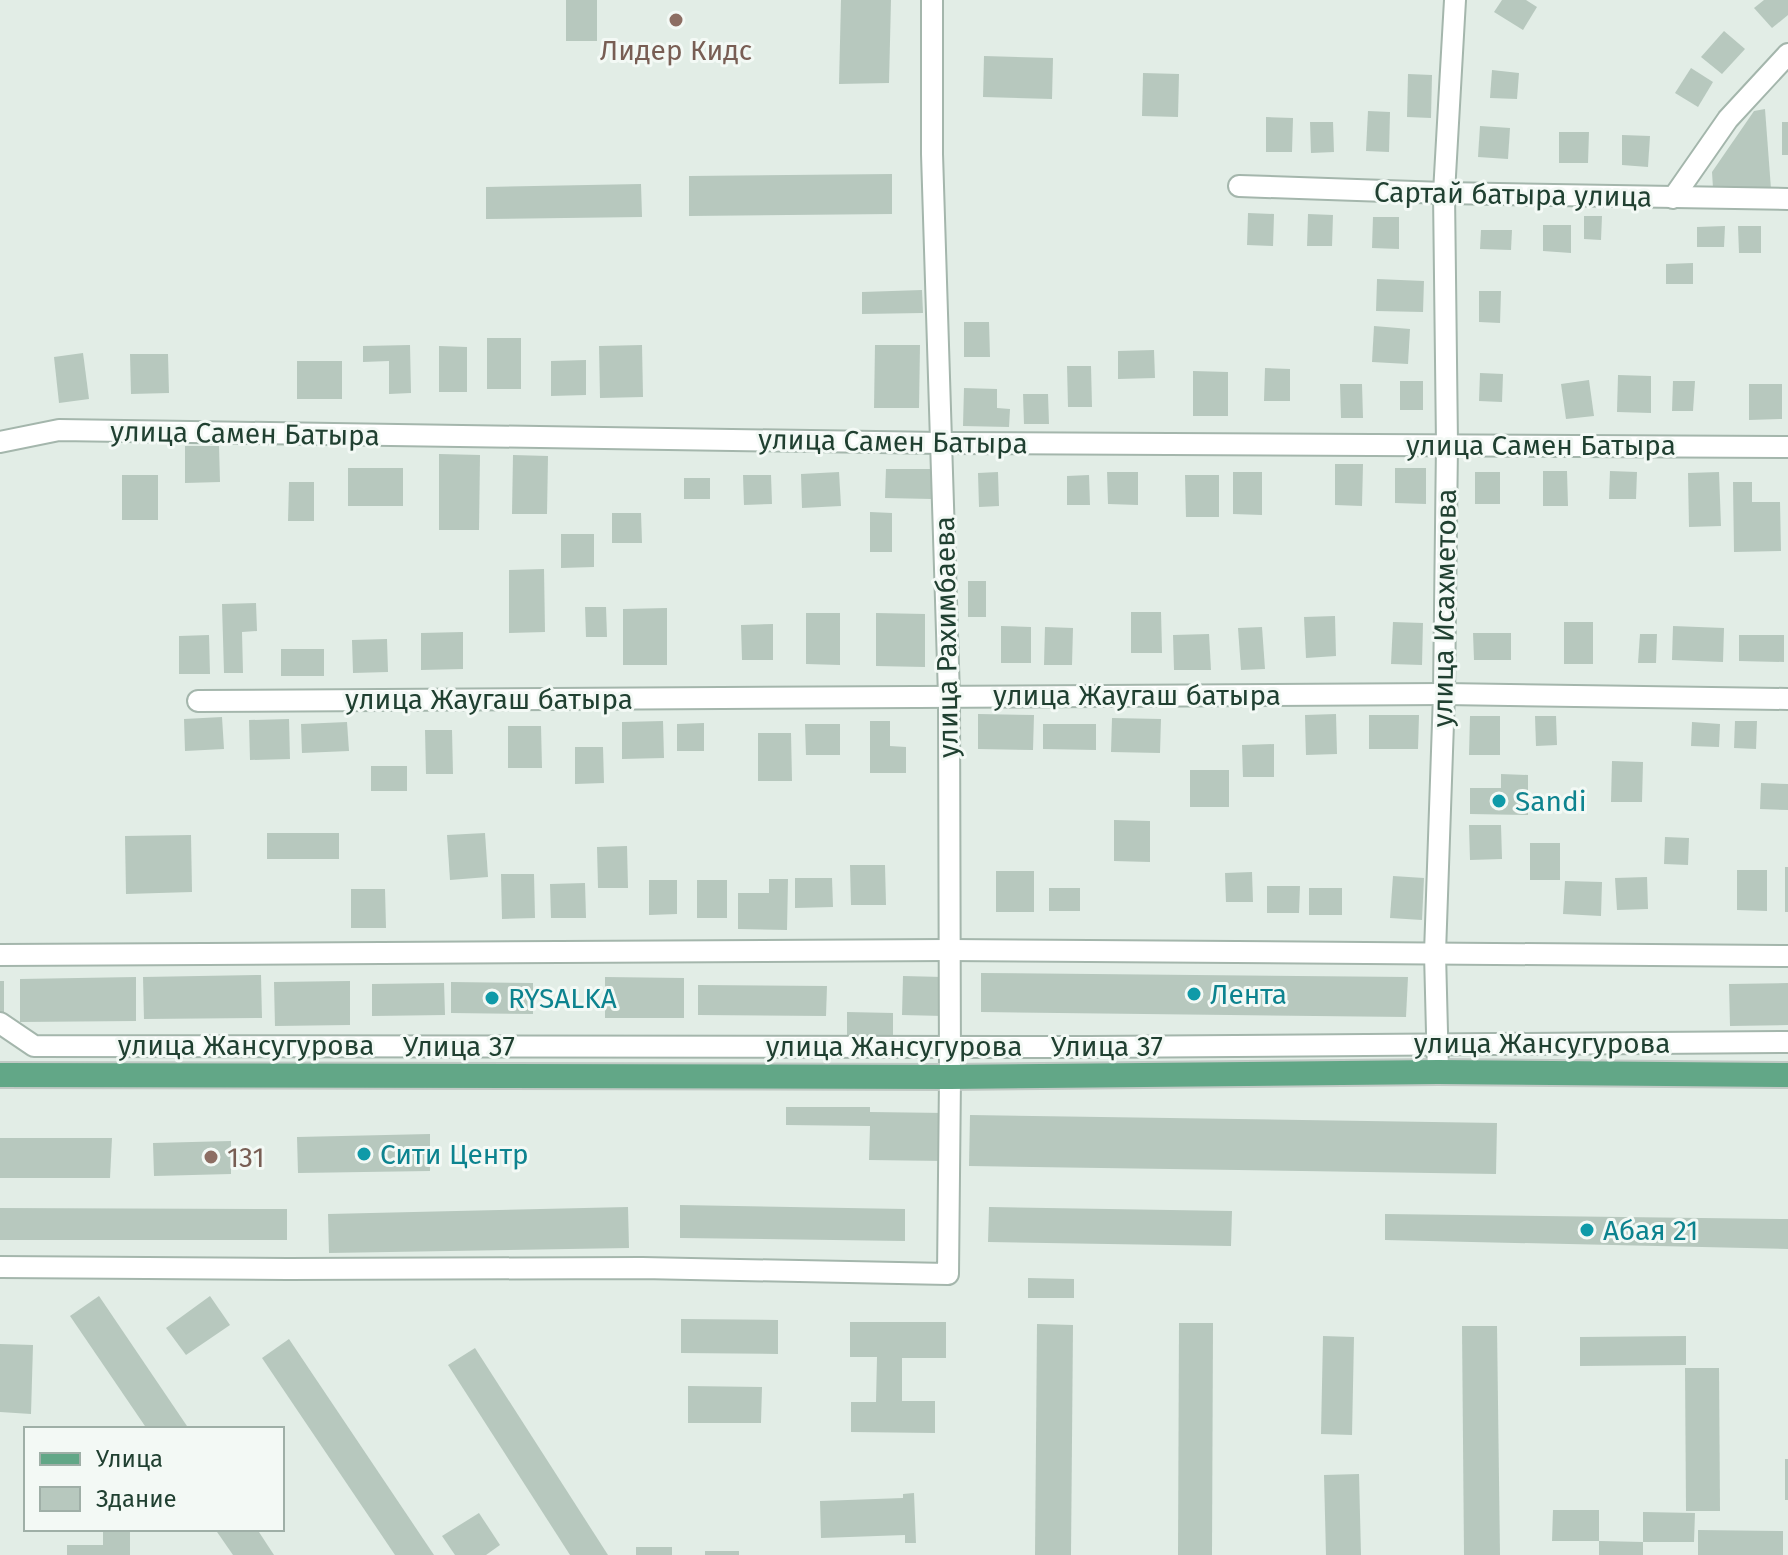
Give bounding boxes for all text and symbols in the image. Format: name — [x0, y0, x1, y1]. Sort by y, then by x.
marker: Лидер Кидс — [667, 11, 685, 29]
place label: Лидер Кидс — [600, 34, 752, 67]
street label: Сартай батыра улица — [1374, 176, 1652, 213]
street label: улица Самен Батыра — [110, 415, 380, 452]
street label: улица Самен Батыра — [758, 423, 1028, 460]
street label: улица Самен Батыра — [1406, 429, 1676, 462]
street label: улица Исахметова — [1426, 488, 1463, 728]
street label: улица Рахимбаева — [928, 516, 965, 758]
street label: улица Жаугаш батыра — [993, 679, 1281, 712]
street label: улица Жаугаш батыра — [345, 683, 633, 716]
place label: Sandi — [1515, 785, 1587, 818]
marker: Sandi — [1490, 792, 1508, 810]
place label: Лента — [1210, 978, 1287, 1011]
place label: RYSALKA — [508, 982, 617, 1015]
marker: Лента — [1185, 985, 1203, 1003]
marker: RYSALKA — [483, 989, 501, 1007]
street label: улица Жансугурова — [1414, 1027, 1670, 1060]
street label: улица Жансугурова — [118, 1029, 374, 1062]
street label: Улица 37 — [403, 1030, 515, 1063]
street label: улица Жансугурова — [766, 1030, 1022, 1063]
street label: Улица 37 — [1051, 1030, 1163, 1063]
place label: Сити Центр — [380, 1138, 529, 1171]
place label: 131 — [227, 1141, 265, 1174]
marker: Сити Центр — [355, 1145, 373, 1163]
marker: 131 — [202, 1148, 220, 1166]
place label: Абая 21 — [1603, 1214, 1698, 1247]
marker: Абая 21 — [1578, 1221, 1596, 1239]
legend — [24, 1427, 284, 1531]
text: Улица — [96, 1445, 163, 1473]
text: Здание — [96, 1485, 177, 1513]

